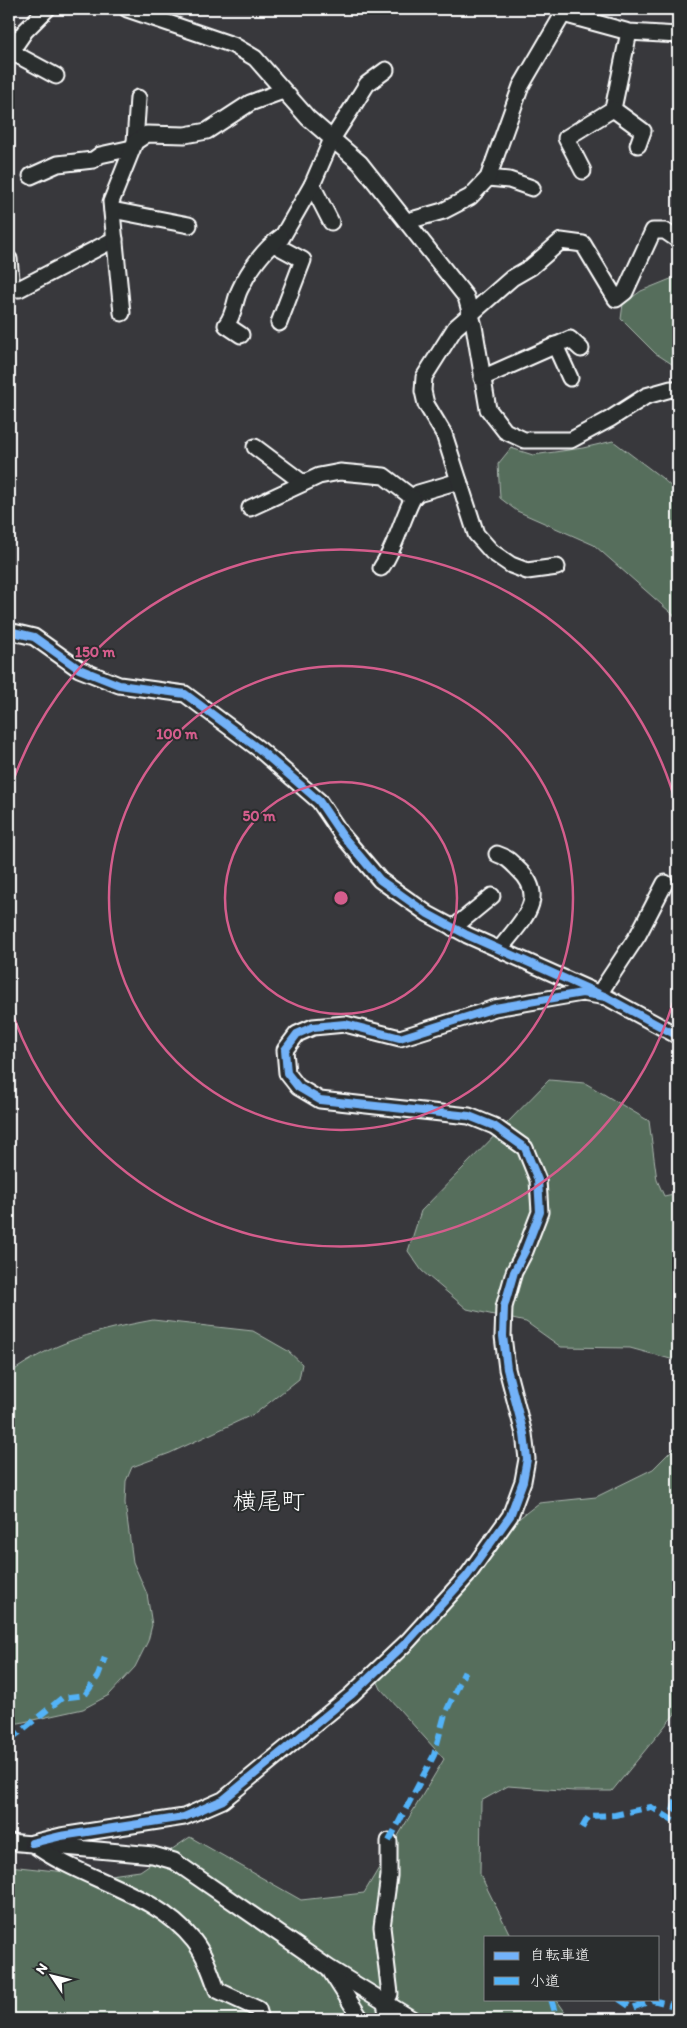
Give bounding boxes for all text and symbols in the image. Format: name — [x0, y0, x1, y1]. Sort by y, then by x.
text: 150 m — [75, 643, 115, 661]
text: 100 m — [156, 725, 198, 743]
text: 50 m — [242, 807, 276, 825]
centre of rings — [332, 889, 350, 907]
district label: 横尾町 — [233, 1486, 305, 1515]
legend — [484, 1936, 660, 2000]
text: 自転車道 — [530, 1946, 590, 1964]
north arrow — [28, 1950, 78, 2000]
text: N — [32, 1960, 51, 1978]
text: 小道 — [530, 1972, 560, 1990]

